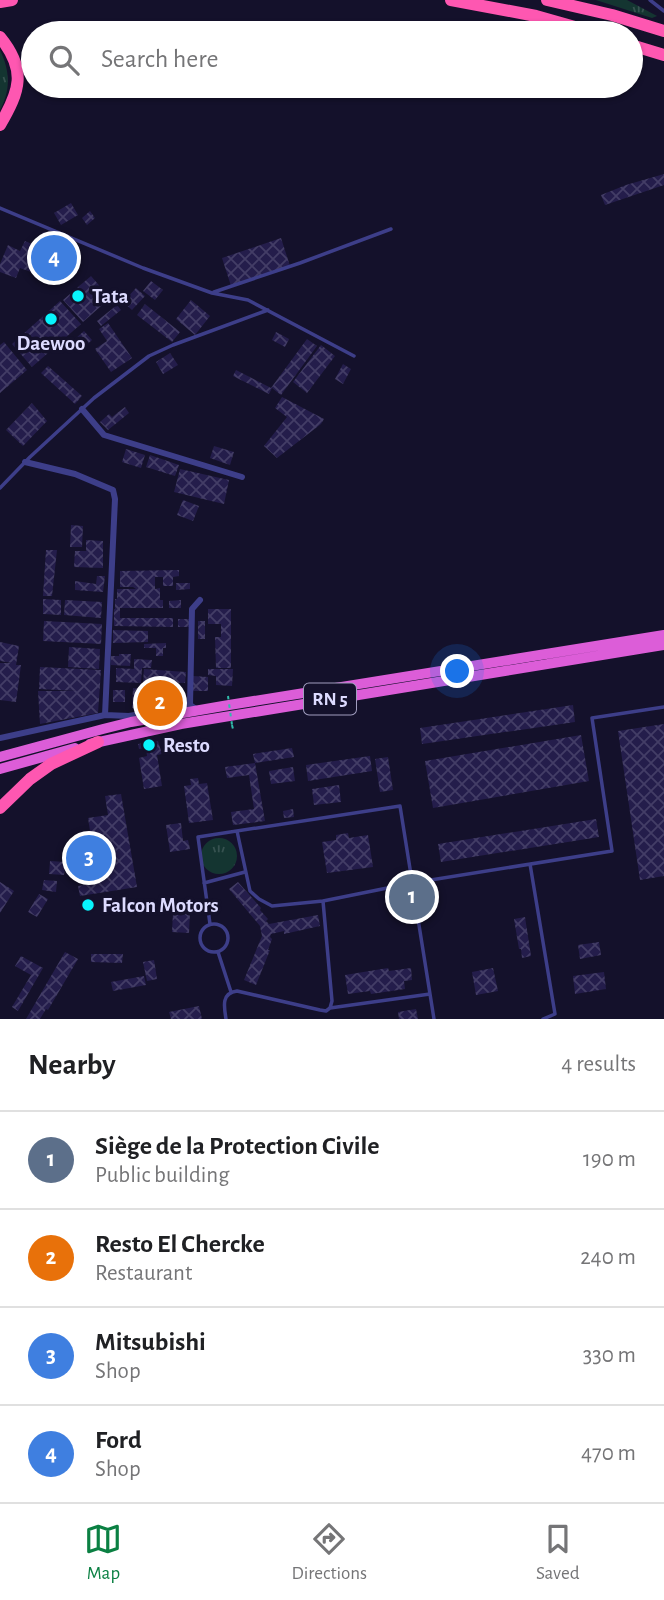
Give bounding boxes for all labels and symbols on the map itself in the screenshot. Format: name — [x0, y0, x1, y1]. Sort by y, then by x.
pin: 4 — [31, 232, 77, 284]
place label: Tata — [92, 286, 129, 307]
marker: Tata — [70, 288, 86, 304]
marker: Daewoo — [43, 311, 59, 327]
place label: Daewoo — [17, 333, 85, 354]
your location — [440, 654, 474, 688]
pin: 2 — [137, 677, 183, 729]
road number: RN 5 — [304, 684, 356, 714]
place label: Resto — [163, 735, 210, 756]
marker: Resto — [141, 737, 157, 753]
pin: 3 — [66, 832, 112, 884]
pin: 1 — [389, 871, 435, 923]
place label: Falcon Motors — [102, 895, 219, 916]
marker: Falcon Motors — [80, 897, 96, 913]

